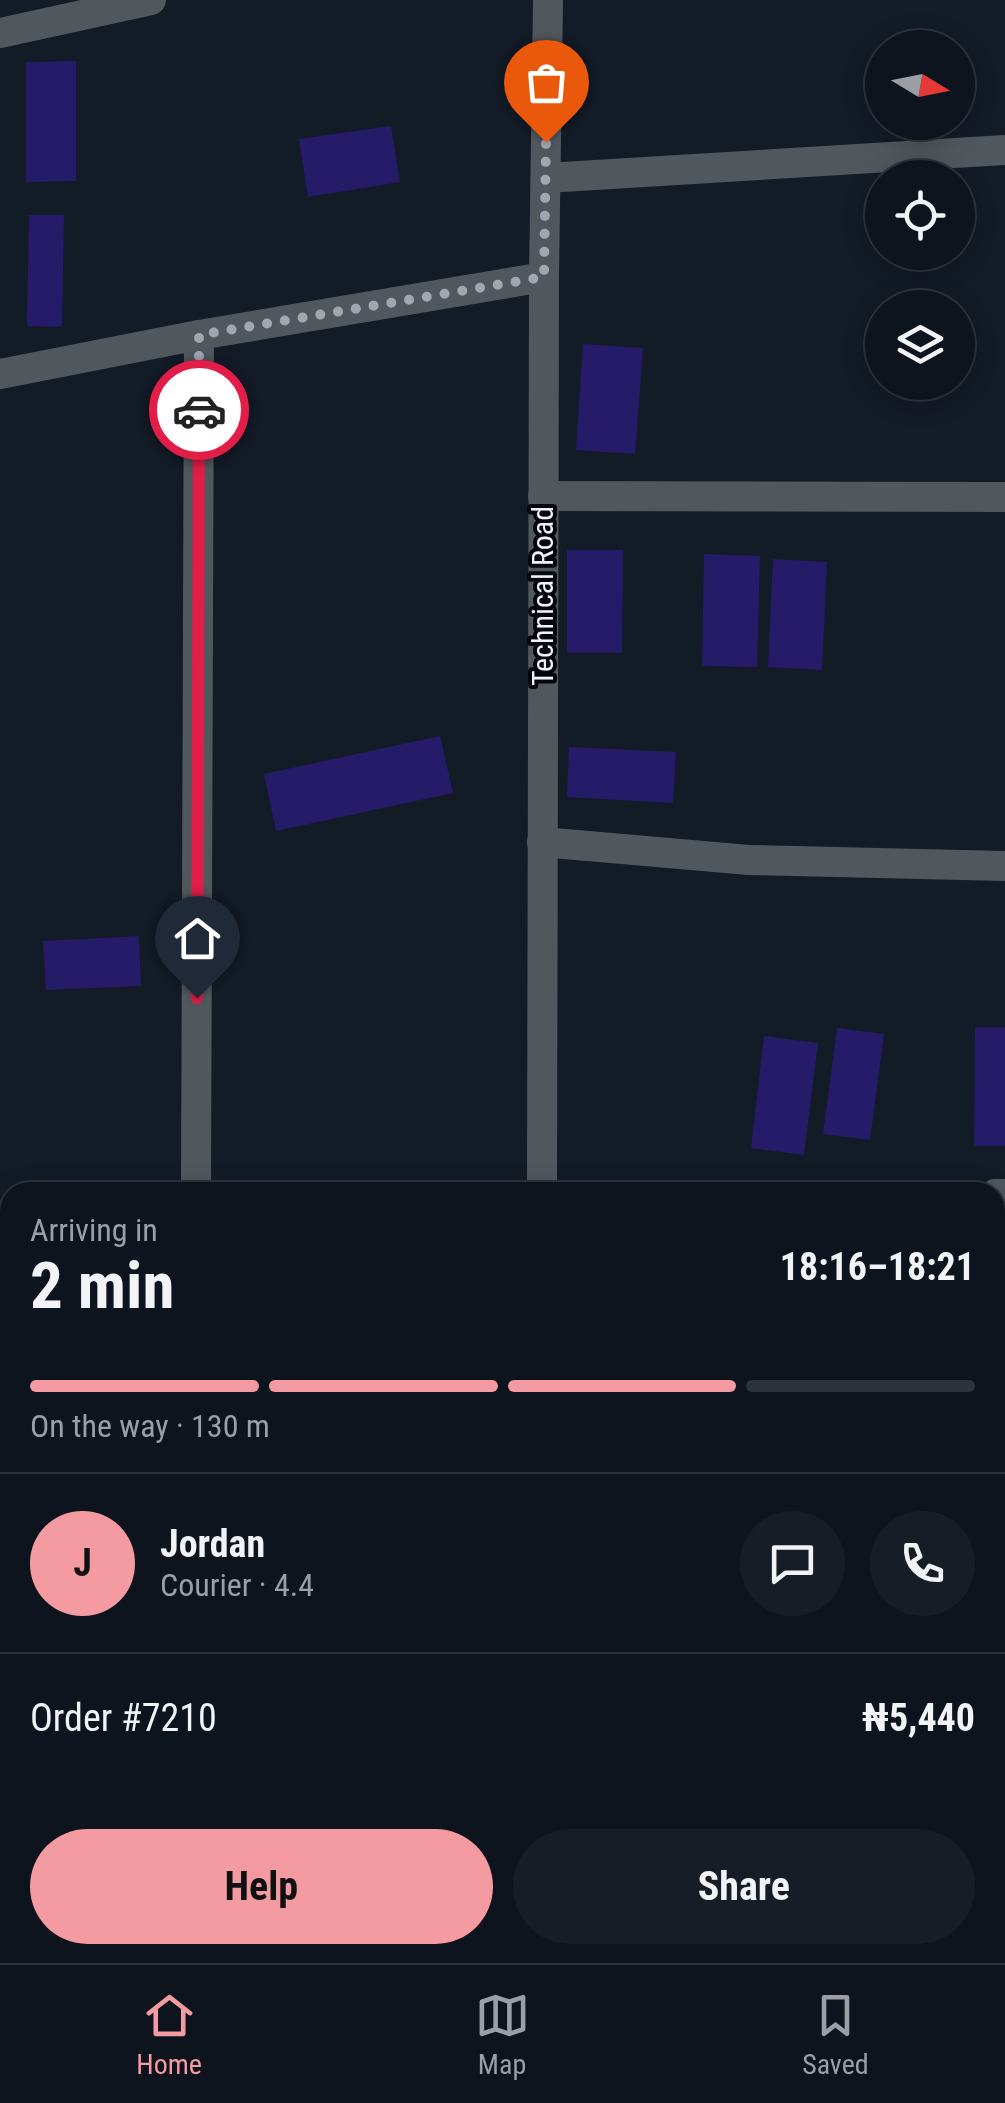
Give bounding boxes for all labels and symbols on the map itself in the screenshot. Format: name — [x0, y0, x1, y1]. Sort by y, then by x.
north arrow — [865, 30, 975, 140]
pin — [504, 40, 589, 143]
courier — [149, 360, 249, 460]
street label: Technical Road — [525, 506, 560, 686]
pin — [155, 896, 240, 999]

